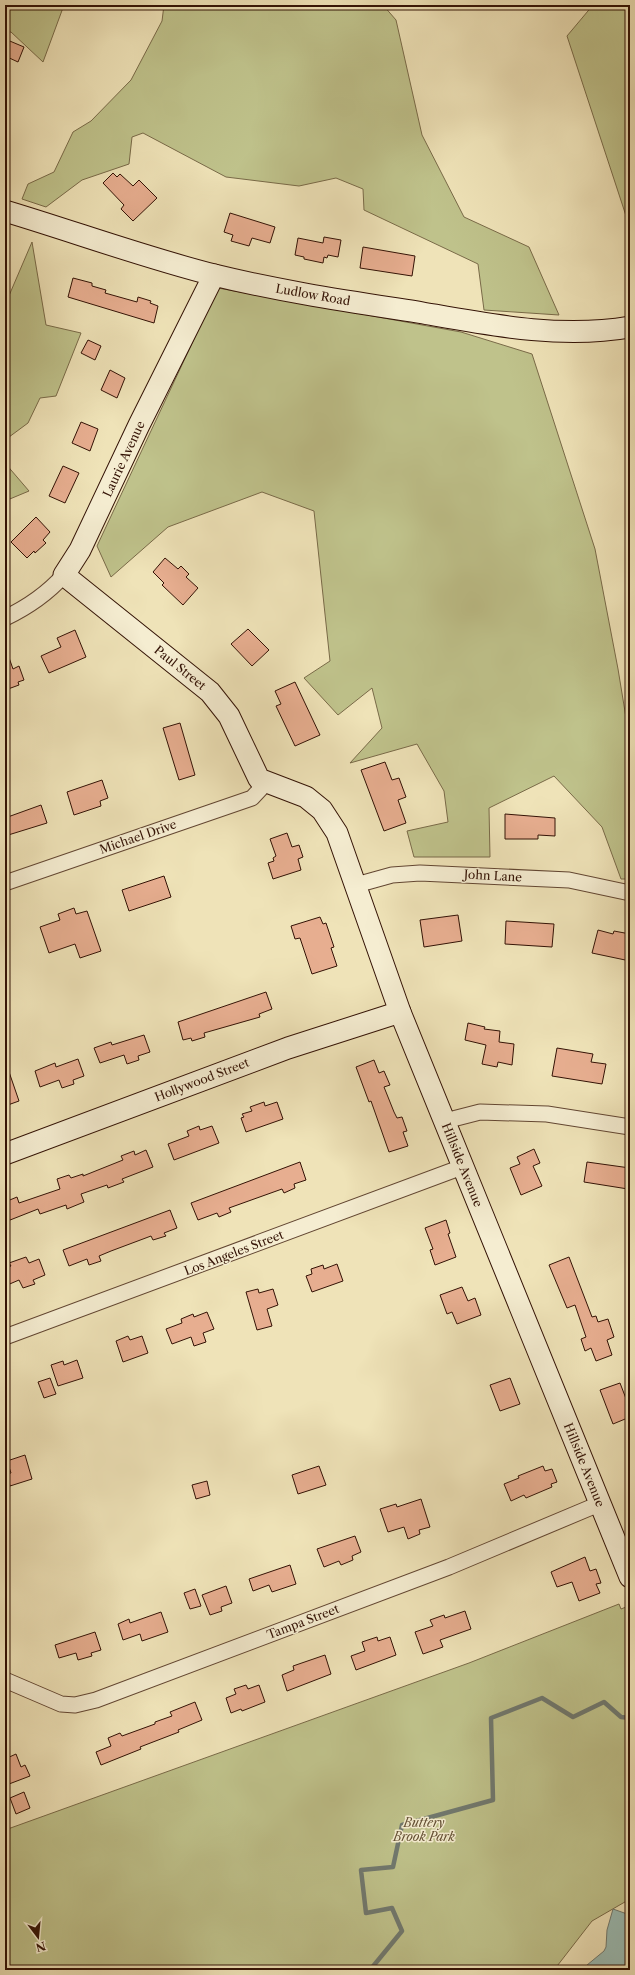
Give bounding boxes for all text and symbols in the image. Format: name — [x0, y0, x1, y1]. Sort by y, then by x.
street label: Ludlow Road — [275, 281, 352, 309]
street label: Laurie Avenue — [99, 418, 148, 499]
street label: Paul Street — [151, 642, 210, 694]
street label: Michael Drive — [97, 816, 179, 857]
street label: John Lane — [462, 866, 523, 885]
street label: Hollywood Street — [152, 1054, 252, 1104]
street label: Hillside Avenue — [439, 1121, 486, 1209]
street label: Los Angeles Street — [182, 1226, 286, 1278]
street label: Hillside Avenue — [561, 1421, 608, 1509]
street label: Tampa Street — [265, 1601, 342, 1642]
park label: Buttery Brook Park — [392, 1815, 456, 1844]
north arrow — [18, 1917, 58, 1957]
text: N — [34, 1939, 47, 1955]

